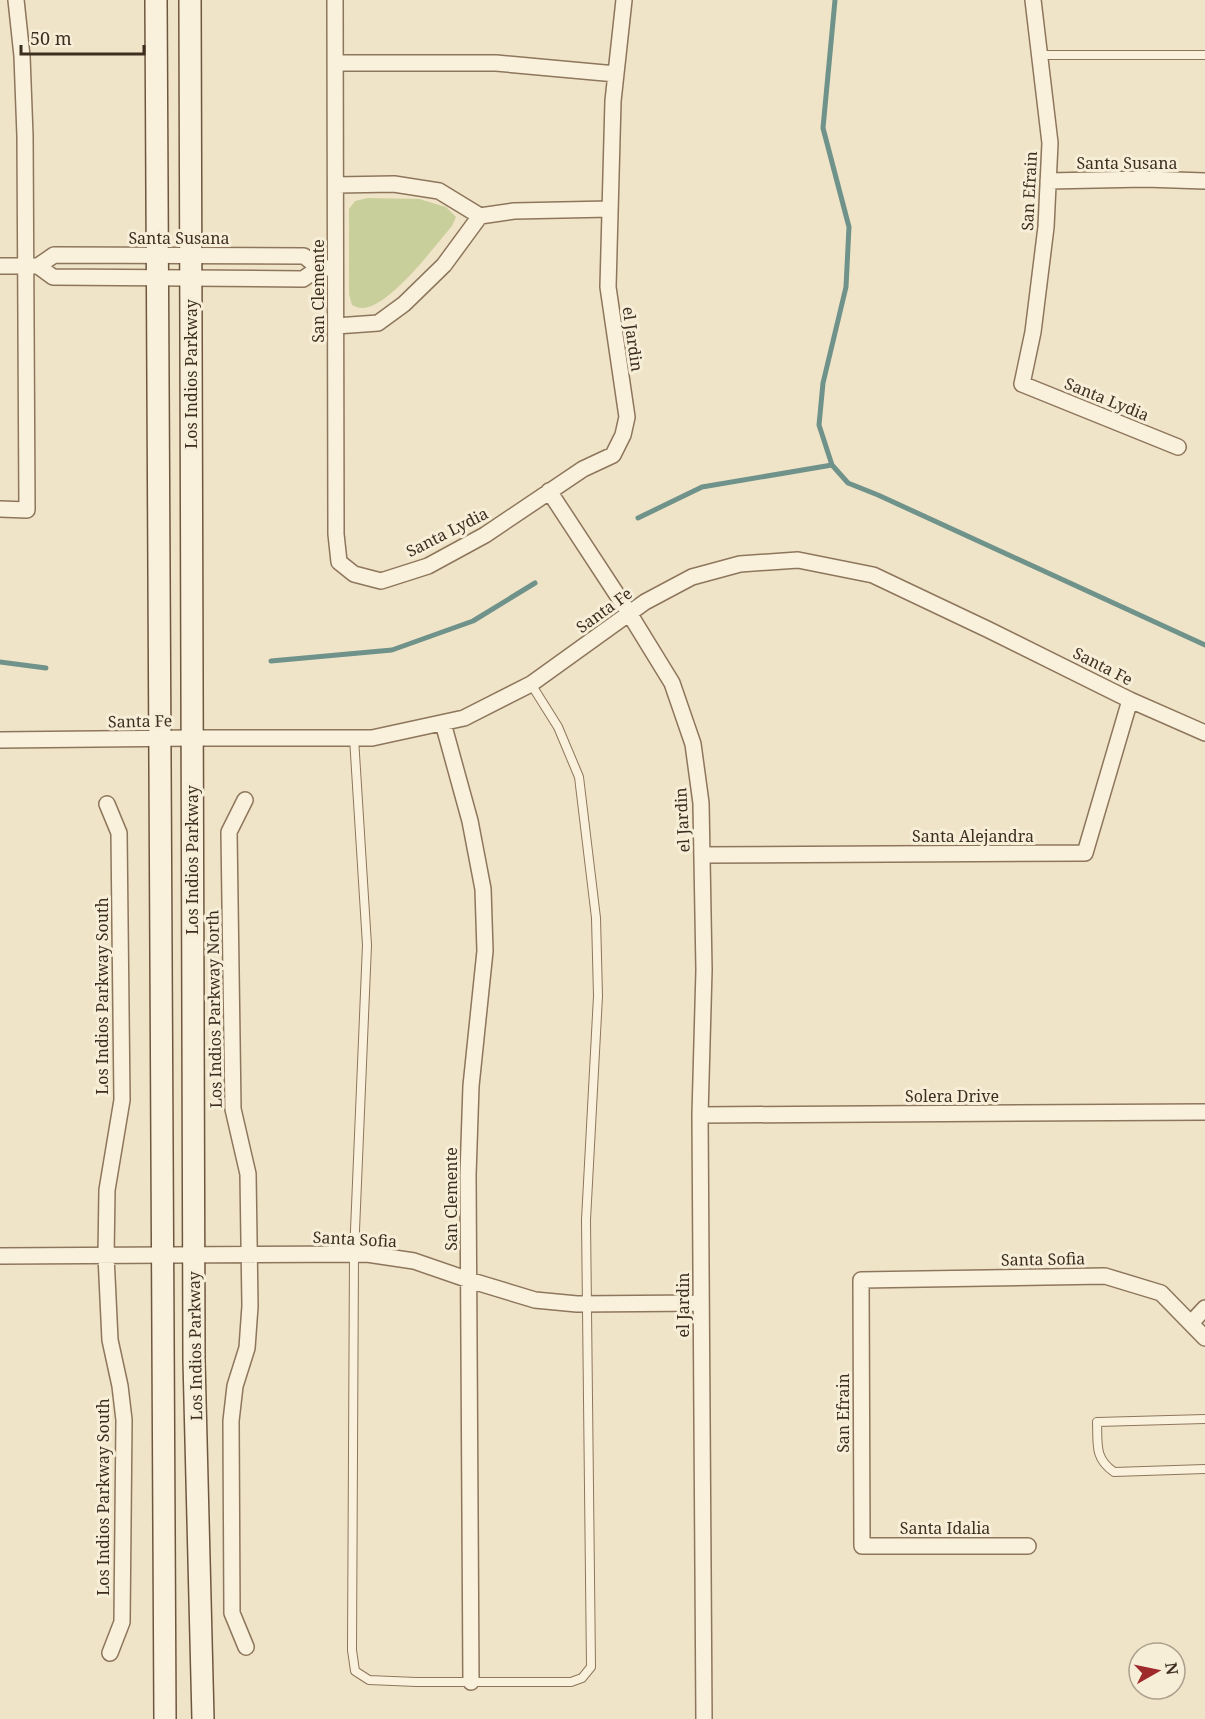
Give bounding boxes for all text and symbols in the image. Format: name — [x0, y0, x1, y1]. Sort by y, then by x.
scale bar — [21, 18, 144, 56]
text: 50 m — [30, 26, 72, 50]
street label: San Efrain — [1016, 151, 1042, 231]
street label: Santa Susana — [1076, 152, 1178, 174]
street label: Santa Susana — [128, 227, 230, 249]
street label: San Clemente — [307, 239, 329, 343]
street label: Los Indios Parkway — [180, 298, 202, 449]
street label: el Jardin — [618, 305, 648, 373]
street label: Santa Lydia — [1061, 372, 1153, 426]
street label: Santa Lydia — [402, 502, 492, 562]
street label: Santa Fe — [572, 582, 636, 638]
street label: Santa Fe — [1069, 642, 1137, 690]
street label: Santa Fe — [108, 709, 172, 733]
street label: Los Indios Parkway — [181, 784, 203, 935]
street label: el Jardin — [669, 787, 695, 853]
street label: Santa Alejandra — [912, 825, 1034, 847]
street label: Los Indios Parkway South — [91, 897, 113, 1095]
street label: Los Indios Parkway North — [201, 910, 227, 1108]
street label: Solera Drive — [905, 1085, 999, 1107]
street label: San Clemente — [440, 1147, 462, 1251]
street label: Santa Sofia — [312, 1226, 398, 1252]
street label: Santa Sofia — [1001, 1247, 1085, 1271]
street label: Los Indios Parkway — [183, 1270, 207, 1421]
street label: el Jardin — [672, 1272, 694, 1338]
street label: San Efrain — [832, 1373, 854, 1453]
street label: Los Indios Parkway South — [92, 1398, 114, 1596]
street label: Santa Idalia — [900, 1517, 990, 1539]
north arrow — [1127, 1641, 1187, 1701]
text: N — [1160, 1661, 1184, 1677]

